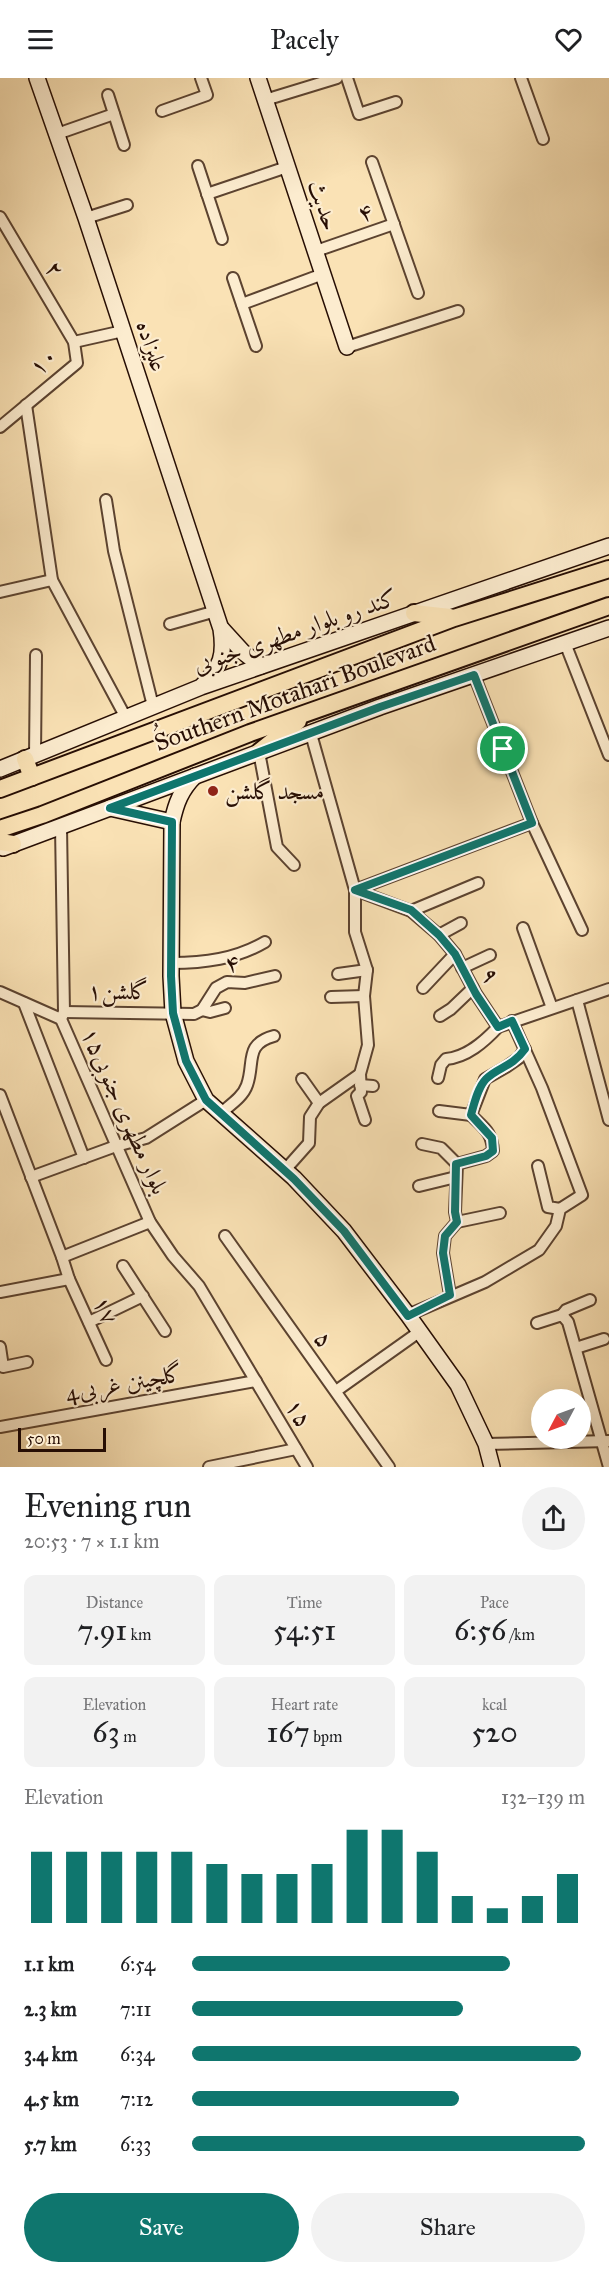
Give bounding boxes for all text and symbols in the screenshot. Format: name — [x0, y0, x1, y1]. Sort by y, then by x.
icon: menu — [24, 23, 57, 56]
text: Pacely — [270, 23, 339, 56]
icon: heart — [552, 23, 585, 56]
street label: حدیث — [301, 176, 347, 234]
street label: ۴ — [353, 196, 377, 228]
street label: ۲ — [39, 255, 71, 283]
street label: علیزاده — [130, 317, 174, 375]
street label: ۱۰ — [22, 340, 64, 382]
street label: کند رو بلوار مطهری جنوبی — [189, 582, 402, 682]
street label: ُSouthern Motahari Boulevard — [149, 623, 440, 758]
pin — [477, 723, 528, 774]
icon: arrive — [486, 732, 519, 765]
place label: مسجد گلشن — [225, 776, 324, 807]
marker: مسجد گلشن — [206, 784, 220, 798]
street label: ۴ — [222, 947, 242, 979]
street label: ۹ — [474, 962, 508, 988]
street label: گلشن۱ — [87, 976, 149, 1007]
street label: بلوار مطهری جنوبی۱۵ — [73, 1023, 175, 1200]
street label: ۱۷ — [86, 1291, 126, 1329]
street label: ۵ — [308, 1325, 340, 1353]
street label: 4گلچینن غربی — [63, 1358, 185, 1410]
north arrow — [531, 1389, 591, 1449]
map controls — [531, 1389, 591, 1449]
street label: ۱۵ — [279, 1393, 319, 1433]
scale bar — [18, 1425, 106, 1452]
text: 50 m — [27, 1429, 61, 1448]
text: Evening run — [24, 1486, 191, 1526]
button: share — [522, 1487, 585, 1550]
text: 20:53 · 7 × 1.1 km — [24, 1529, 160, 1553]
text: Distance — [86, 1593, 143, 1612]
text: Time — [287, 1593, 322, 1612]
text: Pace — [480, 1593, 509, 1612]
text: 7.91 — [78, 1612, 127, 1648]
text: 54:51 — [273, 1612, 336, 1648]
text: 6:56 — [454, 1612, 506, 1648]
text: km — [127, 1625, 151, 1644]
text: /km — [506, 1625, 535, 1644]
text: Elevation — [83, 1695, 146, 1714]
text: Heart rate — [271, 1695, 338, 1714]
text: kcal — [482, 1695, 507, 1714]
text: 63 — [92, 1714, 120, 1750]
text: 167 — [267, 1714, 310, 1750]
text: 520 — [471, 1714, 518, 1750]
text: m — [120, 1727, 137, 1746]
text: bpm — [310, 1727, 342, 1746]
text: Elevation — [24, 1785, 103, 1809]
text: 132–139 m — [501, 1785, 585, 1809]
text: 1.1 km — [24, 1952, 74, 1976]
text: 6:54 — [120, 1952, 155, 1976]
text: 2.3 km — [24, 1997, 77, 2021]
text: 7:11 — [120, 1997, 152, 2021]
text: 3.4 km — [24, 2042, 78, 2066]
text: 6:34 — [120, 2042, 154, 2066]
text: 4.5 km — [24, 2087, 79, 2111]
text: 7:12 — [120, 2087, 153, 2111]
text: 5.7 km — [24, 2132, 77, 2156]
text: 6:33 — [120, 2132, 151, 2156]
button: Save — [24, 2193, 299, 2262]
button: Share — [311, 2193, 585, 2262]

